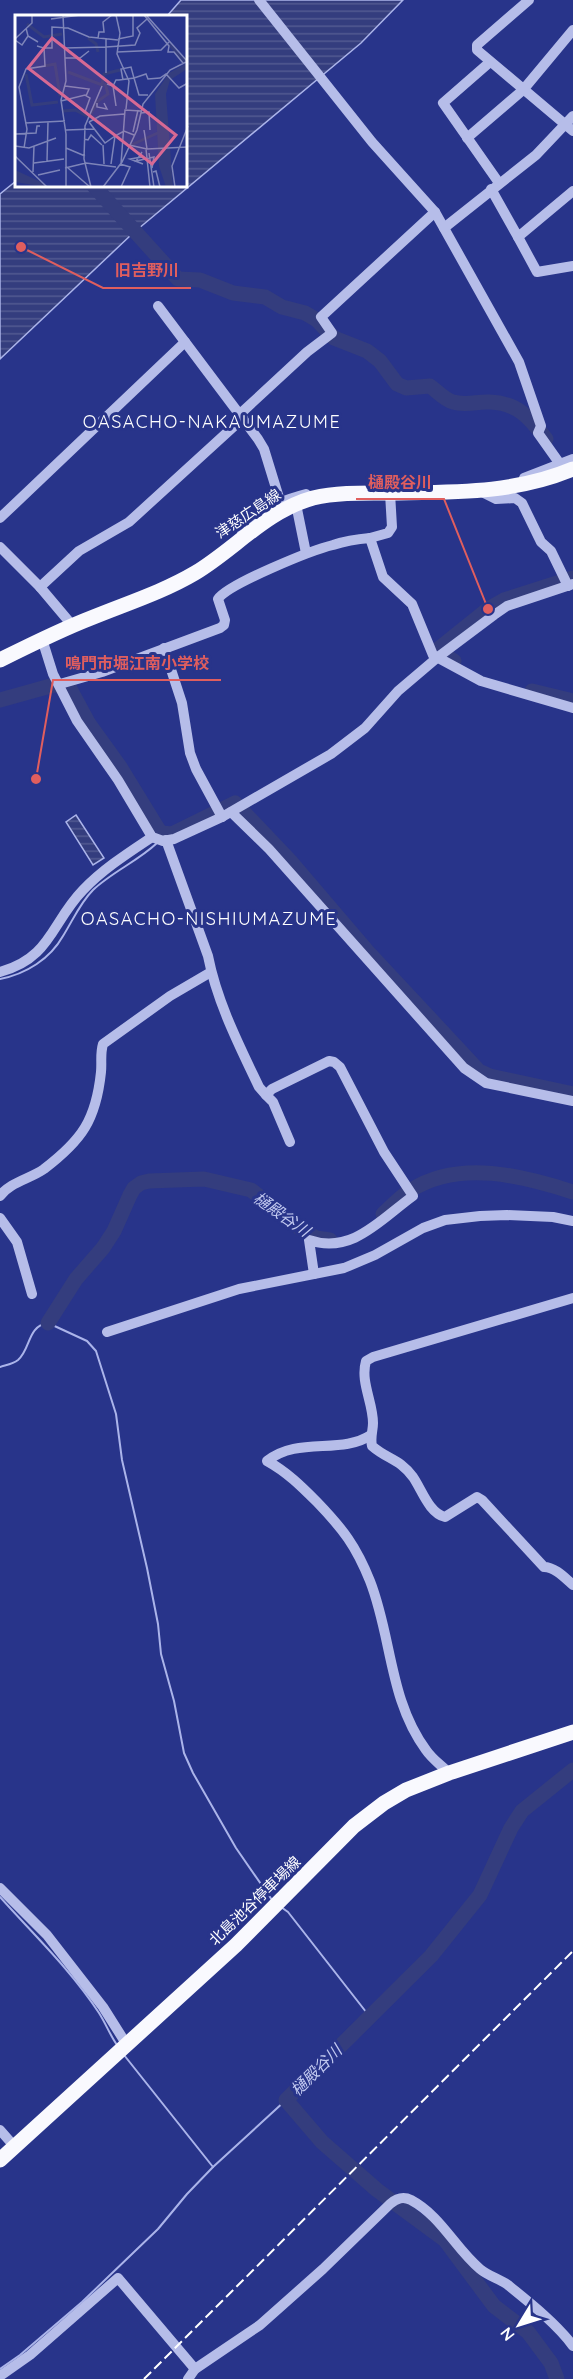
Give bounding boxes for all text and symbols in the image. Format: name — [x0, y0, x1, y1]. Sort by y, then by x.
inset map — [15, 15, 188, 188]
callout: 旧吉野川 — [103, 254, 191, 288]
text: 旧吉野川 — [115, 260, 179, 280]
district label: OASACHO-NAKAUMAZUME — [83, 410, 341, 433]
callout: 樋殿谷川 — [356, 465, 444, 499]
text: 樋殿谷川 — [368, 472, 432, 492]
street label: 津慈広島線 — [211, 485, 284, 542]
callout: 鳴門市堀江南小学校 — [53, 646, 221, 680]
text: 鳴門市堀江南小学校 — [65, 653, 209, 673]
district label: OASACHO-NISHIUMAZUME — [81, 907, 337, 930]
water label: 樋殿谷川 — [250, 1187, 316, 1242]
street label: 北島池谷停車場線 — [205, 1852, 304, 1949]
water label: 樋殿谷川 — [286, 2039, 347, 2100]
north arrow — [489, 2295, 549, 2355]
text: N — [496, 2323, 519, 2345]

